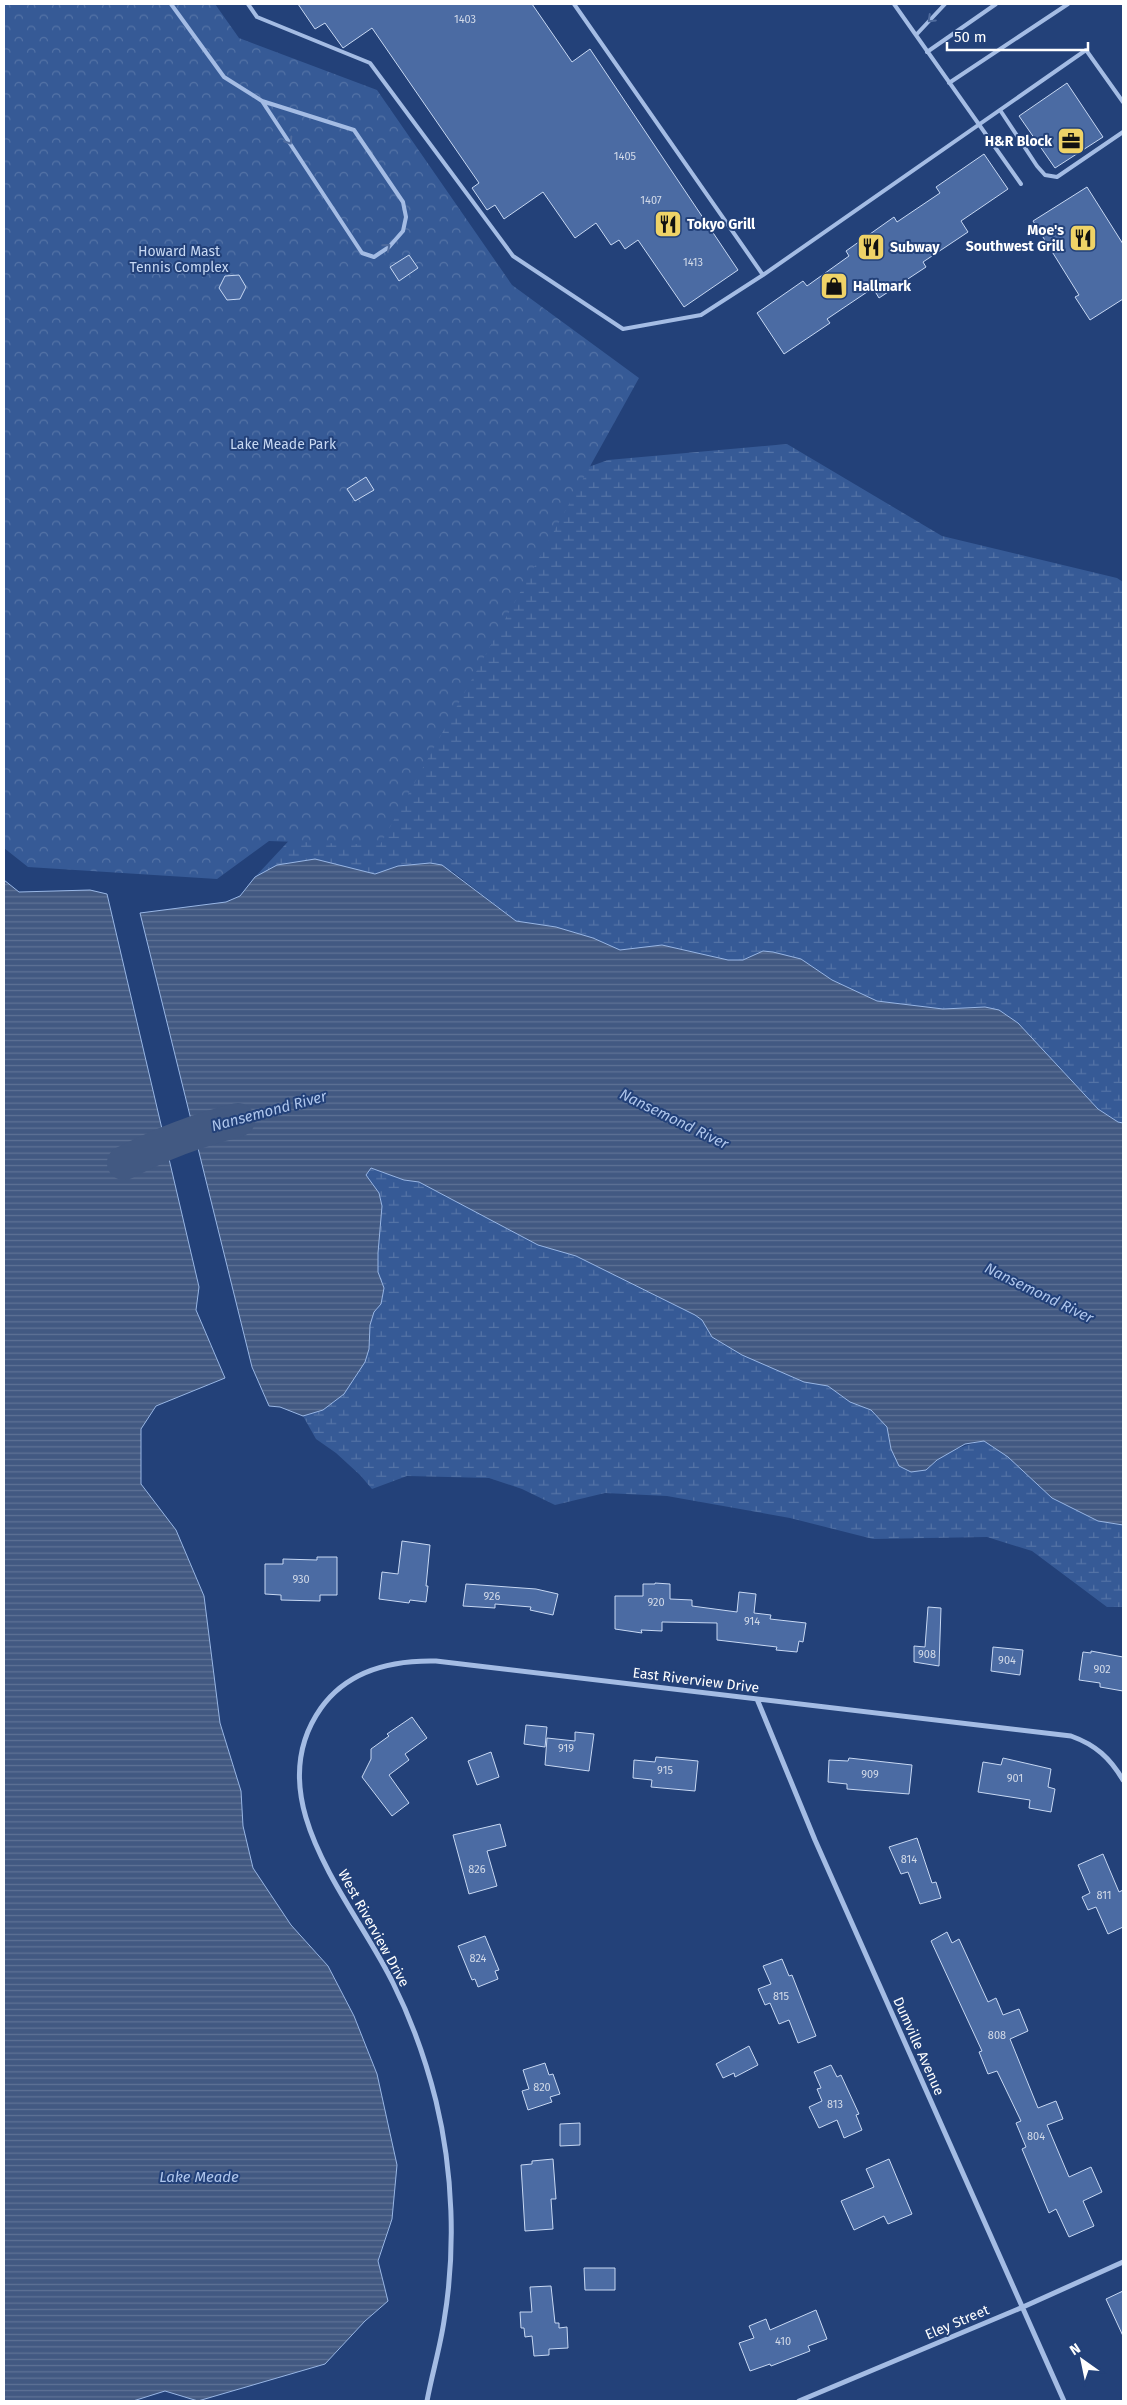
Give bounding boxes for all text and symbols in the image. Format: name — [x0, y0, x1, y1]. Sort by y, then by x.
house number: 1403 — [454, 13, 476, 26]
one-way arrow — [928, 14, 937, 23]
scale bar — [947, 20, 1088, 52]
text: 50 m — [954, 28, 987, 46]
office icon: H&R Block — [1056, 126, 1086, 156]
place label: H&R Block — [985, 133, 1052, 150]
one-way arrow — [283, 136, 292, 145]
house number: 1405 — [614, 150, 637, 163]
house number: 1407 — [640, 194, 662, 207]
restaurant icon: Tokyo Grill — [653, 209, 683, 239]
place label: Tokyo Grill — [687, 216, 756, 233]
place label: Moe's Southwest Grill — [966, 222, 1065, 255]
restaurant icon: Moe's Southwest Grill — [1068, 223, 1098, 253]
restaurant icon: Subway — [856, 232, 886, 262]
place label: Subway — [890, 239, 940, 256]
park label: Howard Mast Tennis Complex — [129, 243, 229, 276]
one-way arrow — [381, 245, 390, 253]
house number: 1413 — [683, 256, 703, 269]
shop icon: Hallmark — [819, 271, 849, 301]
place label: Hallmark — [853, 278, 911, 295]
park label: Lake Meade Park — [230, 436, 337, 453]
water label: Nansemond River — [617, 1085, 732, 1154]
water label: Nansemond River — [209, 1087, 330, 1135]
water label: Nansemond River — [982, 1259, 1097, 1328]
house number: 930 — [292, 1573, 310, 1586]
house number: 926 — [484, 1590, 501, 1603]
house number: 920 — [647, 1596, 665, 1609]
house number: 914 — [744, 1615, 760, 1628]
house number: 908 — [918, 1648, 936, 1661]
house number: 904 — [998, 1654, 1016, 1667]
house number: 902 — [1093, 1663, 1111, 1676]
street label: East Riverview Drive — [632, 1664, 760, 1697]
house number: 919 — [558, 1742, 574, 1755]
house number: 915 — [657, 1764, 673, 1777]
house number: 909 — [861, 1768, 879, 1781]
house number: 901 — [1007, 1772, 1023, 1785]
house number: 814 — [901, 1853, 917, 1866]
house number: 826 — [468, 1863, 486, 1876]
street label: West Riverview Drive — [334, 1867, 413, 1990]
house number: 811 — [1096, 1889, 1112, 1902]
house number: 824 — [470, 1952, 487, 1965]
house number: 815 — [773, 1990, 789, 2003]
street label: Dumville Avenue — [889, 1994, 948, 2098]
house number: 808 — [988, 2029, 1006, 2042]
house number: 820 — [533, 2081, 551, 2094]
house number: 813 — [827, 2098, 843, 2111]
house number: 804 — [1027, 2130, 1045, 2143]
water label: Lake Meade — [159, 2168, 239, 2186]
street label: Eley Street — [923, 2301, 992, 2343]
house number: 410 — [775, 2335, 791, 2348]
north arrow — [1057, 2335, 1107, 2385]
text: N — [1067, 2340, 1084, 2359]

